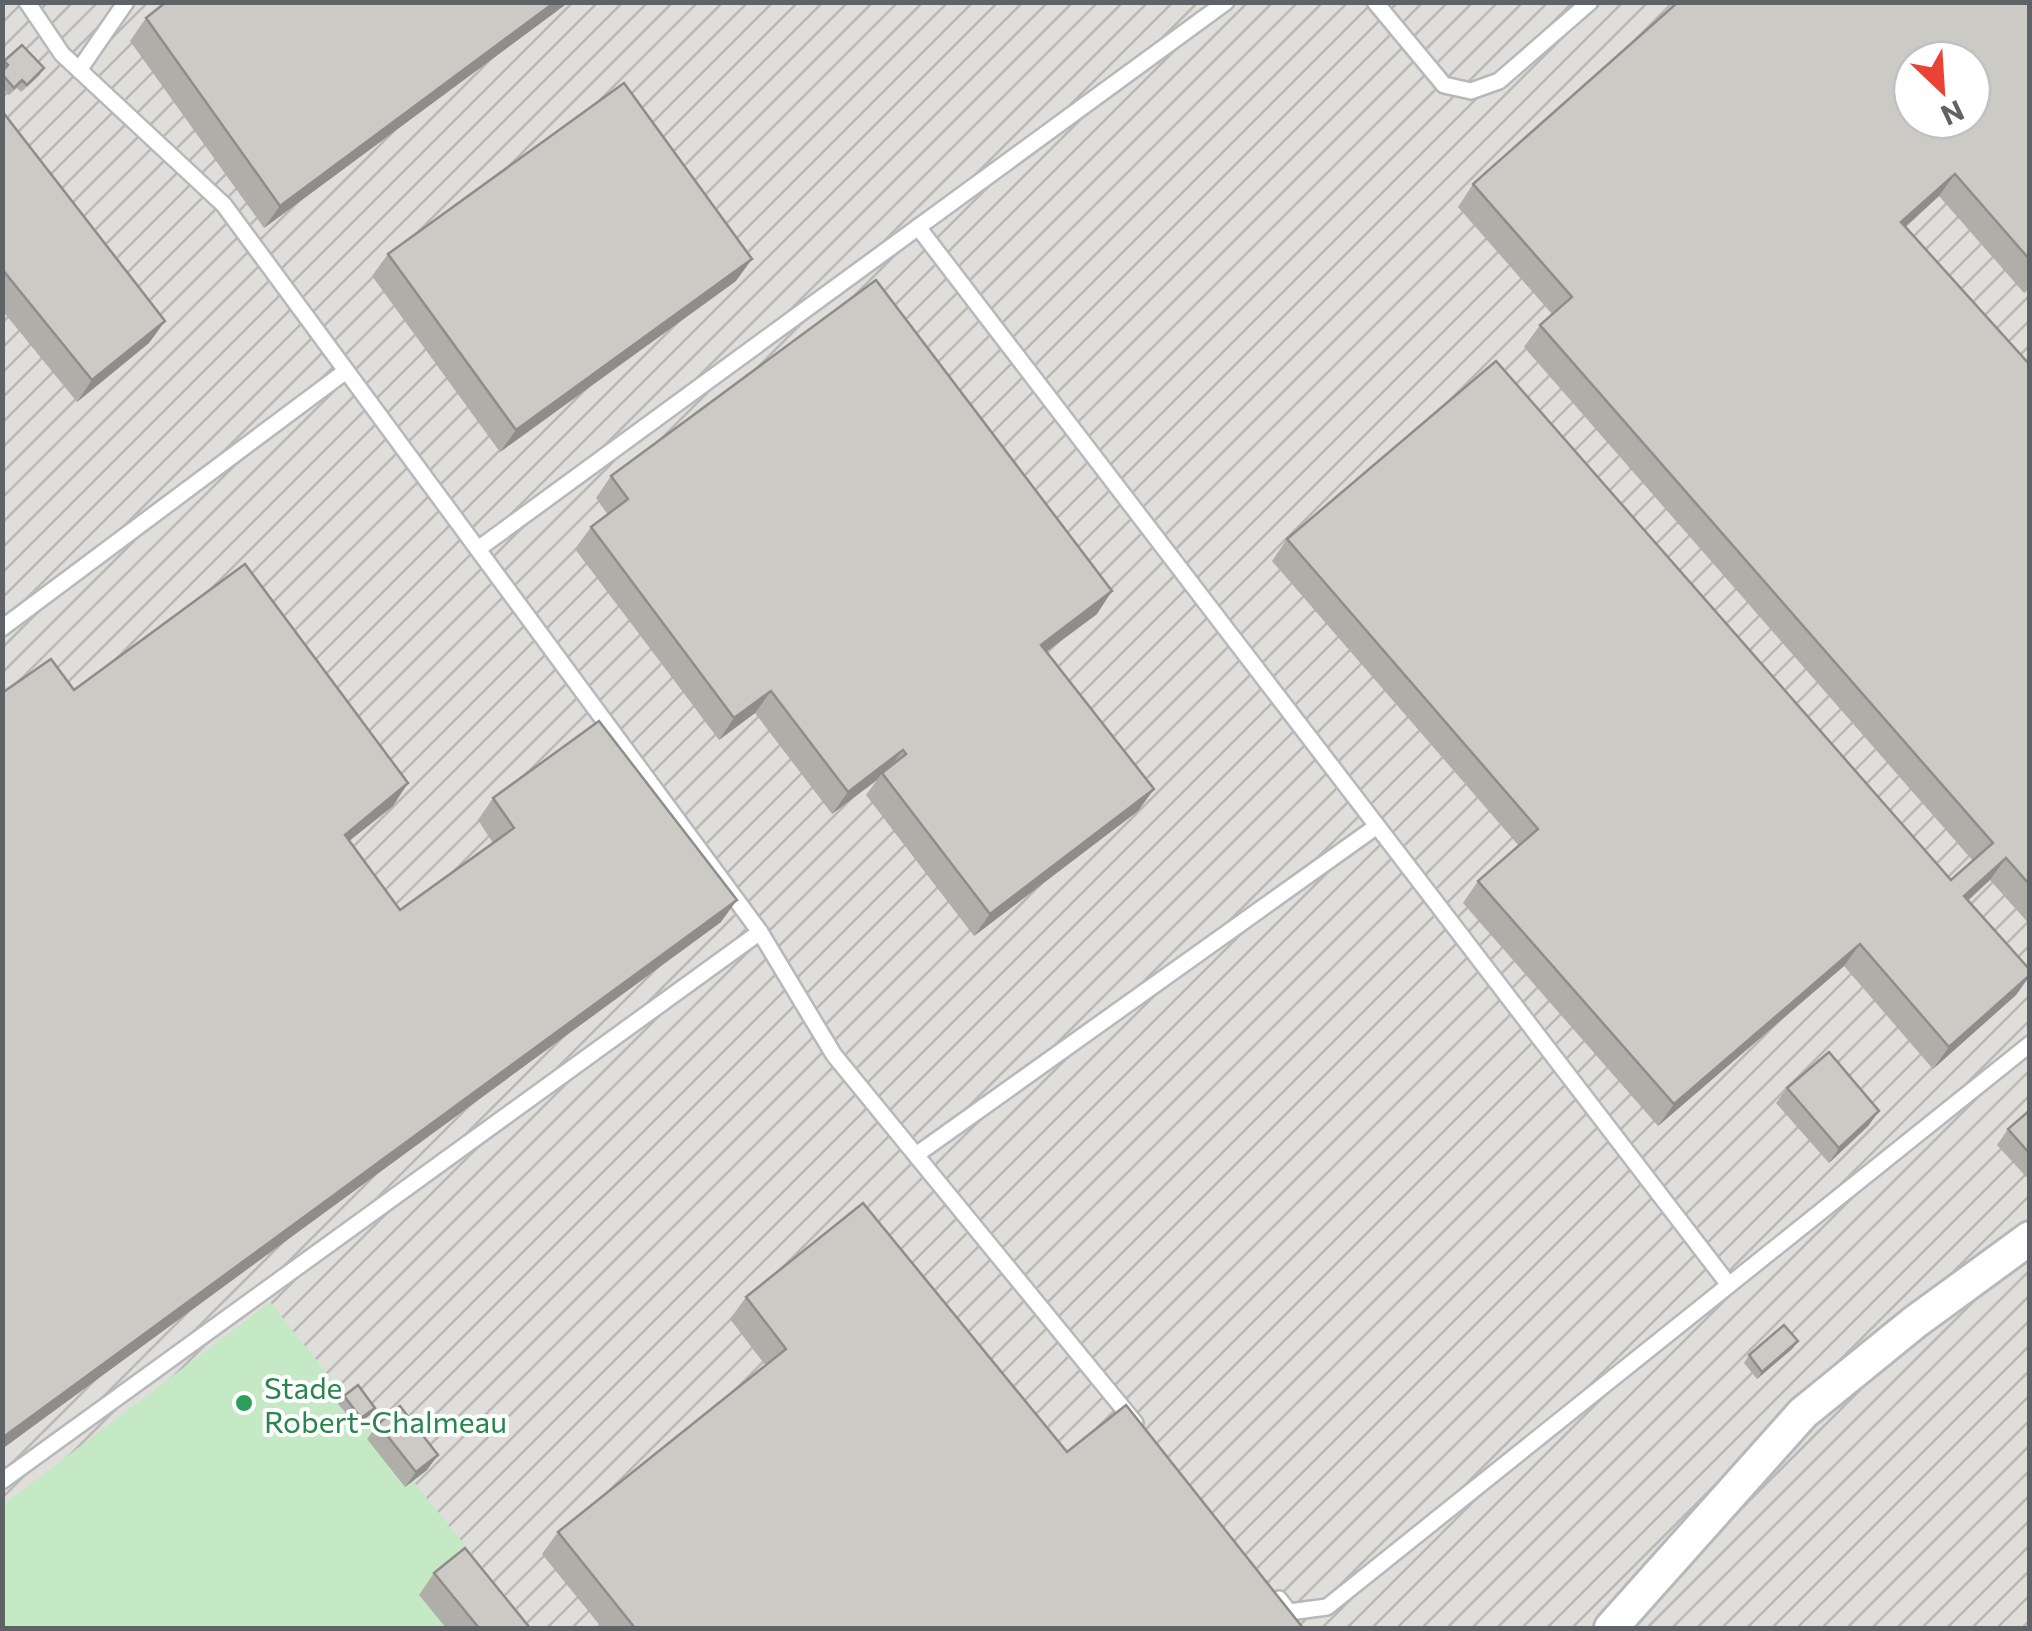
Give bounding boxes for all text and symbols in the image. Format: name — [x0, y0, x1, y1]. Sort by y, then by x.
north arrow — [1892, 40, 1992, 140]
text: N — [1936, 94, 1970, 133]
place label: Stade Robert-Chalmeau — [264, 1368, 507, 1439]
marker: Stade Robert-Chalmeau — [233, 1392, 255, 1414]

